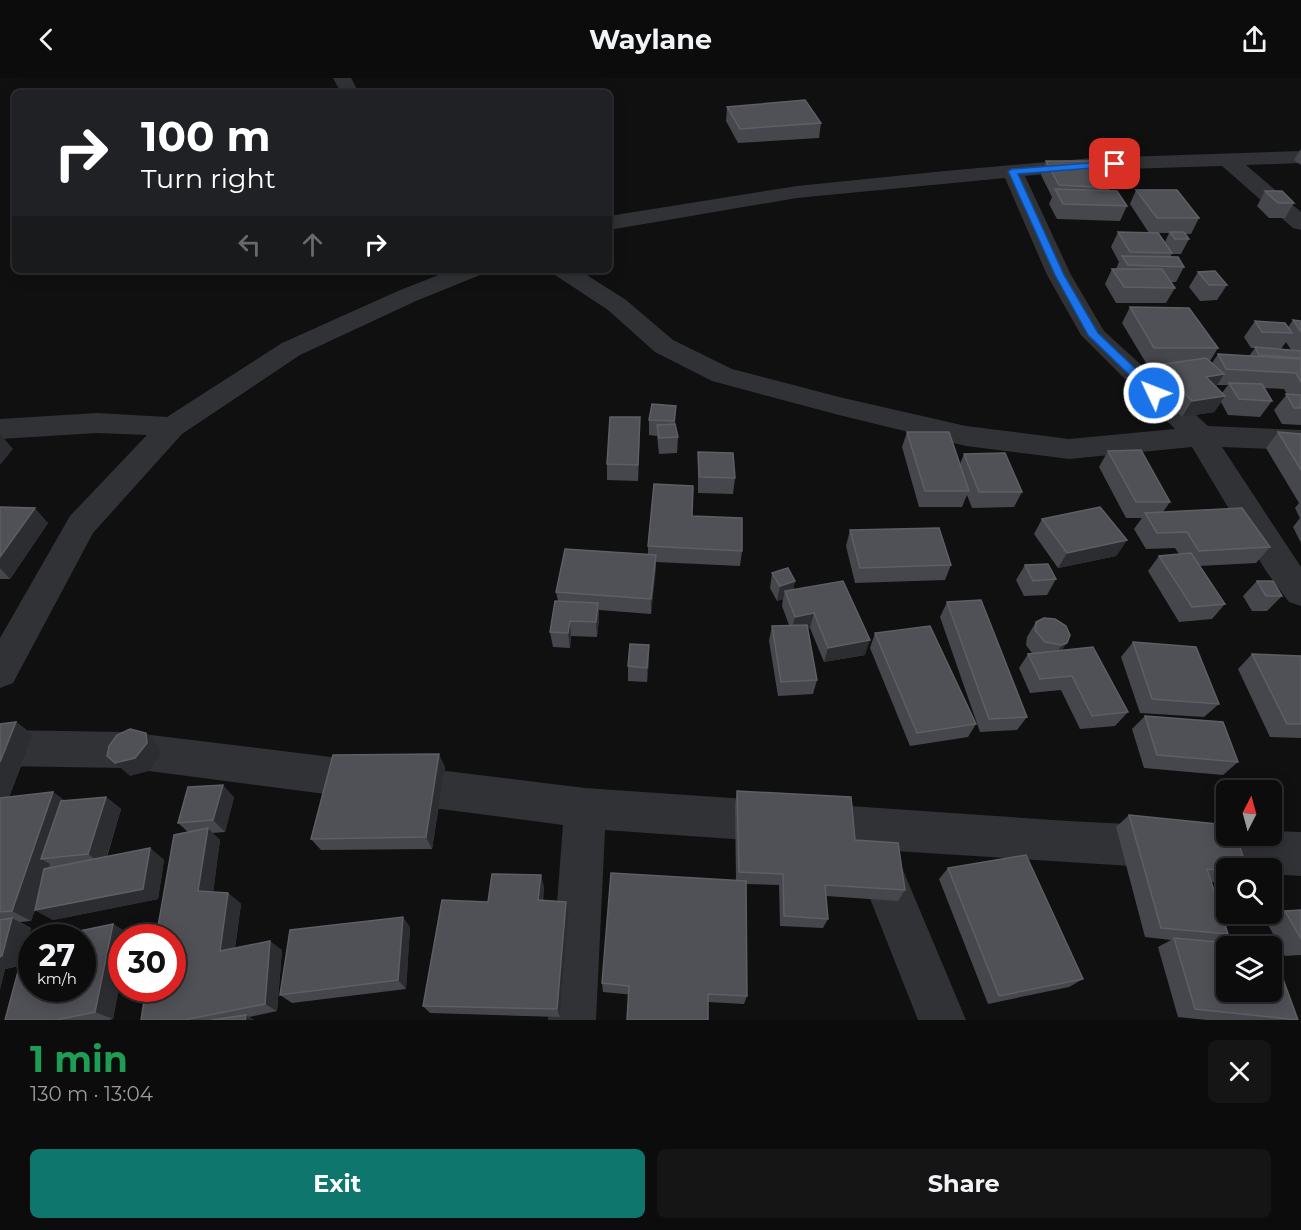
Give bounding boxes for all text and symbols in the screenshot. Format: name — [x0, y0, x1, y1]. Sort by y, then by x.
icon: back — [30, 23, 63, 56]
text: Waylane — [589, 23, 712, 56]
icon: share — [1238, 23, 1271, 56]
text: 100 m — [141, 110, 270, 162]
icon: right — [42, 114, 120, 192]
pin — [1089, 138, 1140, 189]
icon: arrive — [1098, 147, 1131, 180]
text: Turn right — [141, 162, 276, 195]
icon: left — [233, 228, 266, 261]
icon: ahead — [296, 228, 329, 261]
icon: right — [359, 228, 392, 261]
position arrow — [1122, 361, 1186, 425]
north arrow — [1216, 780, 1282, 846]
map controls — [1216, 780, 1282, 1002]
button: search — [1216, 858, 1282, 924]
speed limit sign: 30 — [108, 924, 186, 1002]
button: layers — [1216, 936, 1282, 1002]
text: 27 — [39, 937, 75, 974]
text: km/h — [37, 969, 77, 988]
text: 1 min — [30, 1037, 128, 1081]
button: close — [1208, 1040, 1271, 1103]
text: 130 m · 13:04 — [30, 1082, 153, 1106]
button: Exit — [30, 1149, 645, 1218]
button: Share — [657, 1149, 1271, 1218]

